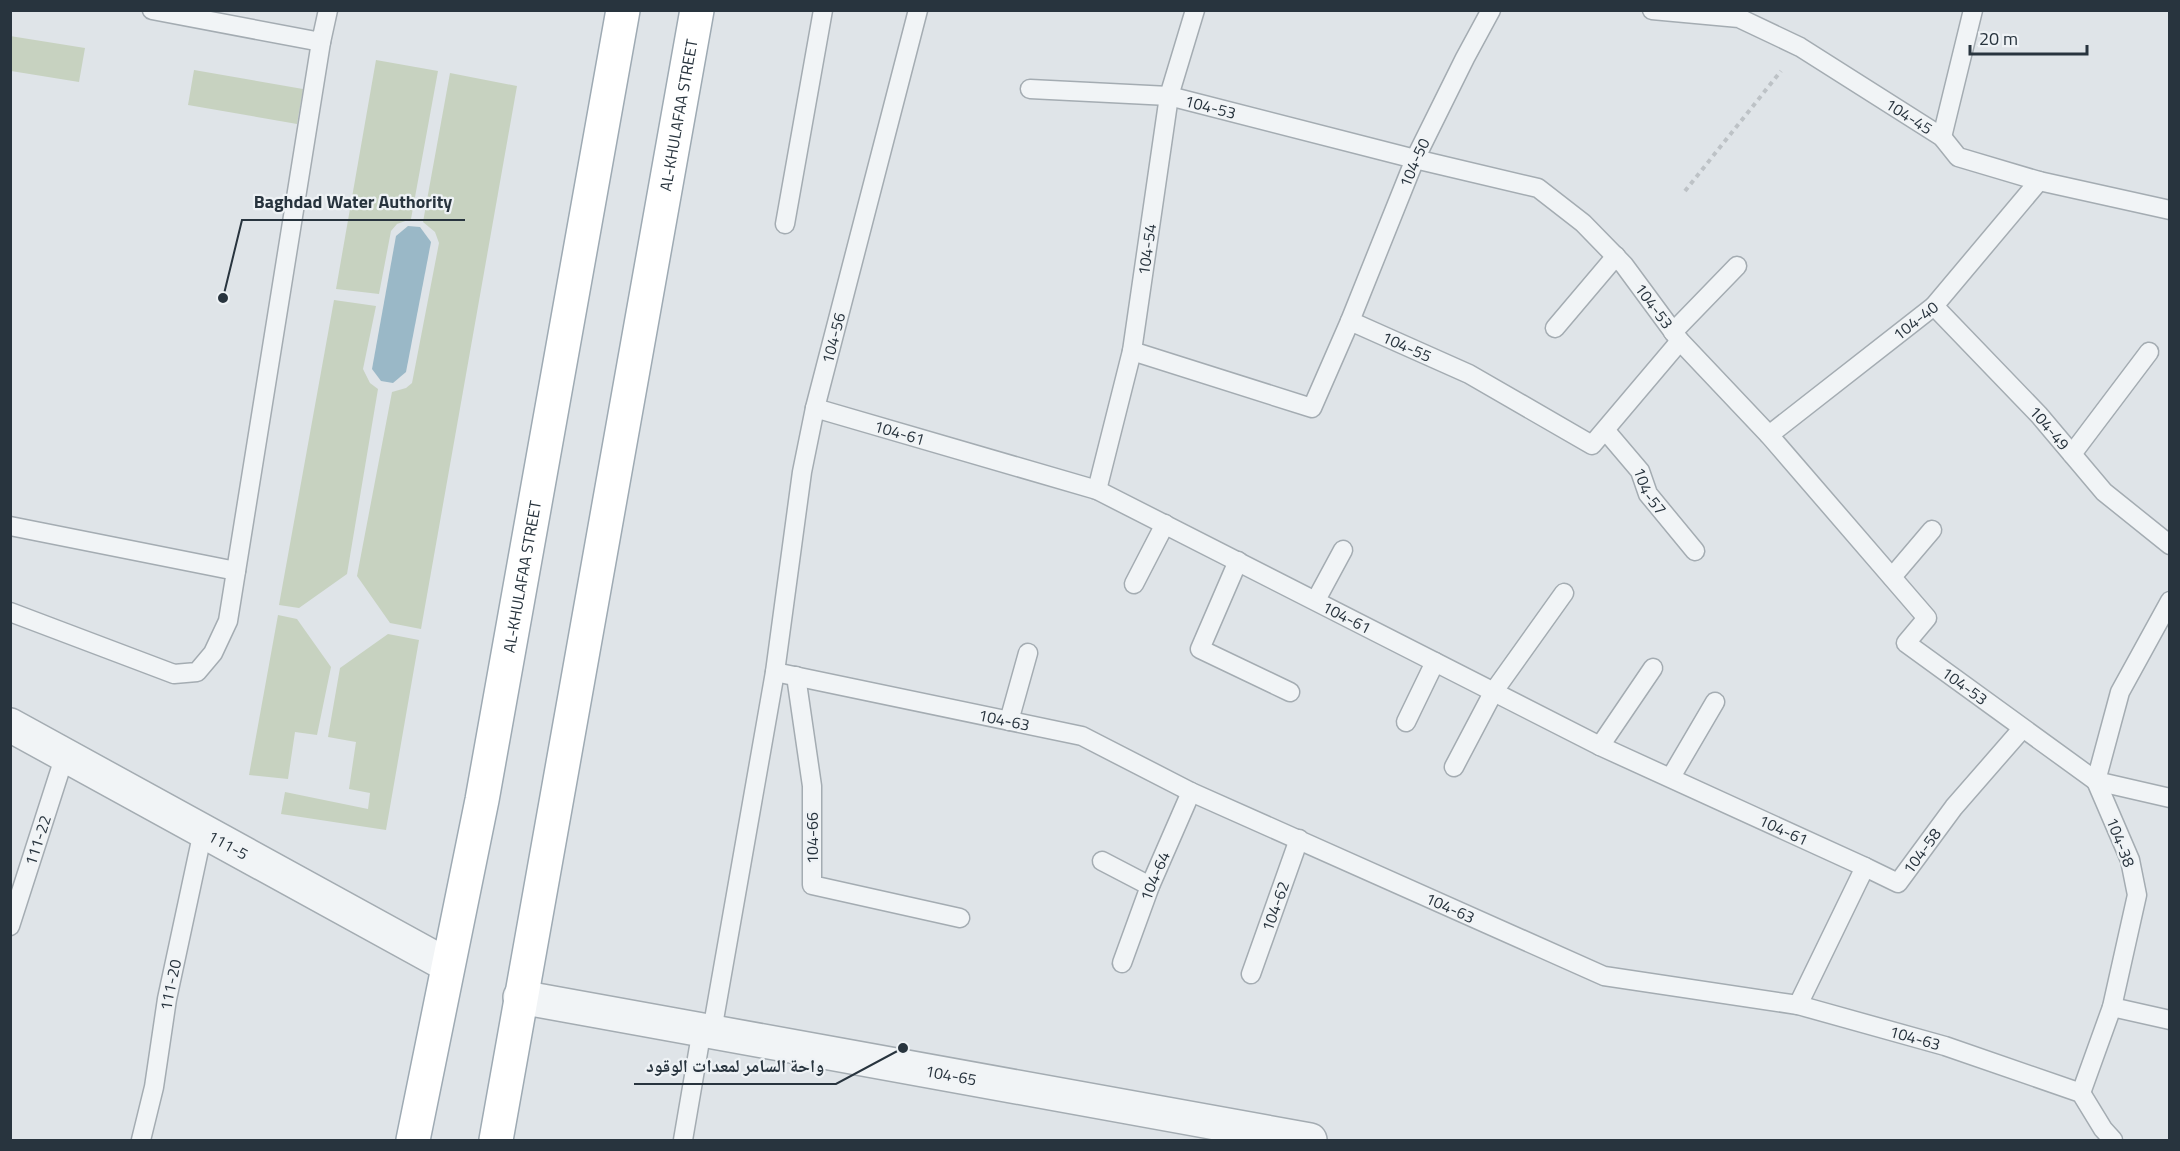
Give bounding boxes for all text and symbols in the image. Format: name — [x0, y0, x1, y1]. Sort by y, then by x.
scale bar — [1970, 18, 2087, 56]
text: 20 m — [1979, 25, 2018, 52]
street label: AL-KHULAFAA STREET — [653, 37, 704, 193]
street label: 104-53 — [1182, 89, 1239, 125]
street label: 104-45 — [1881, 92, 1937, 140]
street label: 104-50 — [1393, 134, 1436, 191]
callout: Baghdad Water Authority — [242, 184, 465, 220]
text: Baghdad Water Authority — [254, 188, 452, 215]
street label: 104-54 — [1131, 222, 1162, 277]
street label: 104-53 — [1629, 278, 1679, 334]
street label: 104-40 — [1888, 295, 1943, 346]
street label: 104-56 — [815, 310, 851, 366]
street label: 104-55 — [1378, 325, 1435, 368]
street label: 104-49 — [2024, 400, 2076, 455]
street label: 104-61 — [871, 414, 928, 451]
street label: 104-57 — [1628, 464, 1673, 520]
street label: AL-KHULAFAA STREET — [497, 498, 547, 654]
street label: 104-61 — [1318, 595, 1375, 640]
street label: 104-53 — [1937, 661, 1993, 711]
street label: 104-63 — [976, 703, 1032, 737]
street label: 104-61 — [1755, 808, 1812, 852]
street label: 111-22 — [18, 812, 57, 869]
street label: 104-66 — [800, 812, 824, 864]
street label: 104-38 — [2101, 814, 2141, 871]
street label: 104-58 — [1897, 823, 1947, 879]
street label: 111-5 — [204, 824, 253, 866]
street label: 104-64 — [1134, 847, 1176, 904]
street label: 104-62 — [1255, 878, 1295, 935]
street label: 104-63 — [1422, 886, 1479, 929]
street label: 111-20 — [153, 957, 187, 1012]
street label: 104-63 — [1887, 1019, 1943, 1056]
callout: واحة السامر لمعدات الوقود — [634, 1048, 836, 1084]
text: واحة السامر لمعدات الوقود — [646, 1052, 824, 1079]
street label: 104-65 — [923, 1059, 979, 1091]

